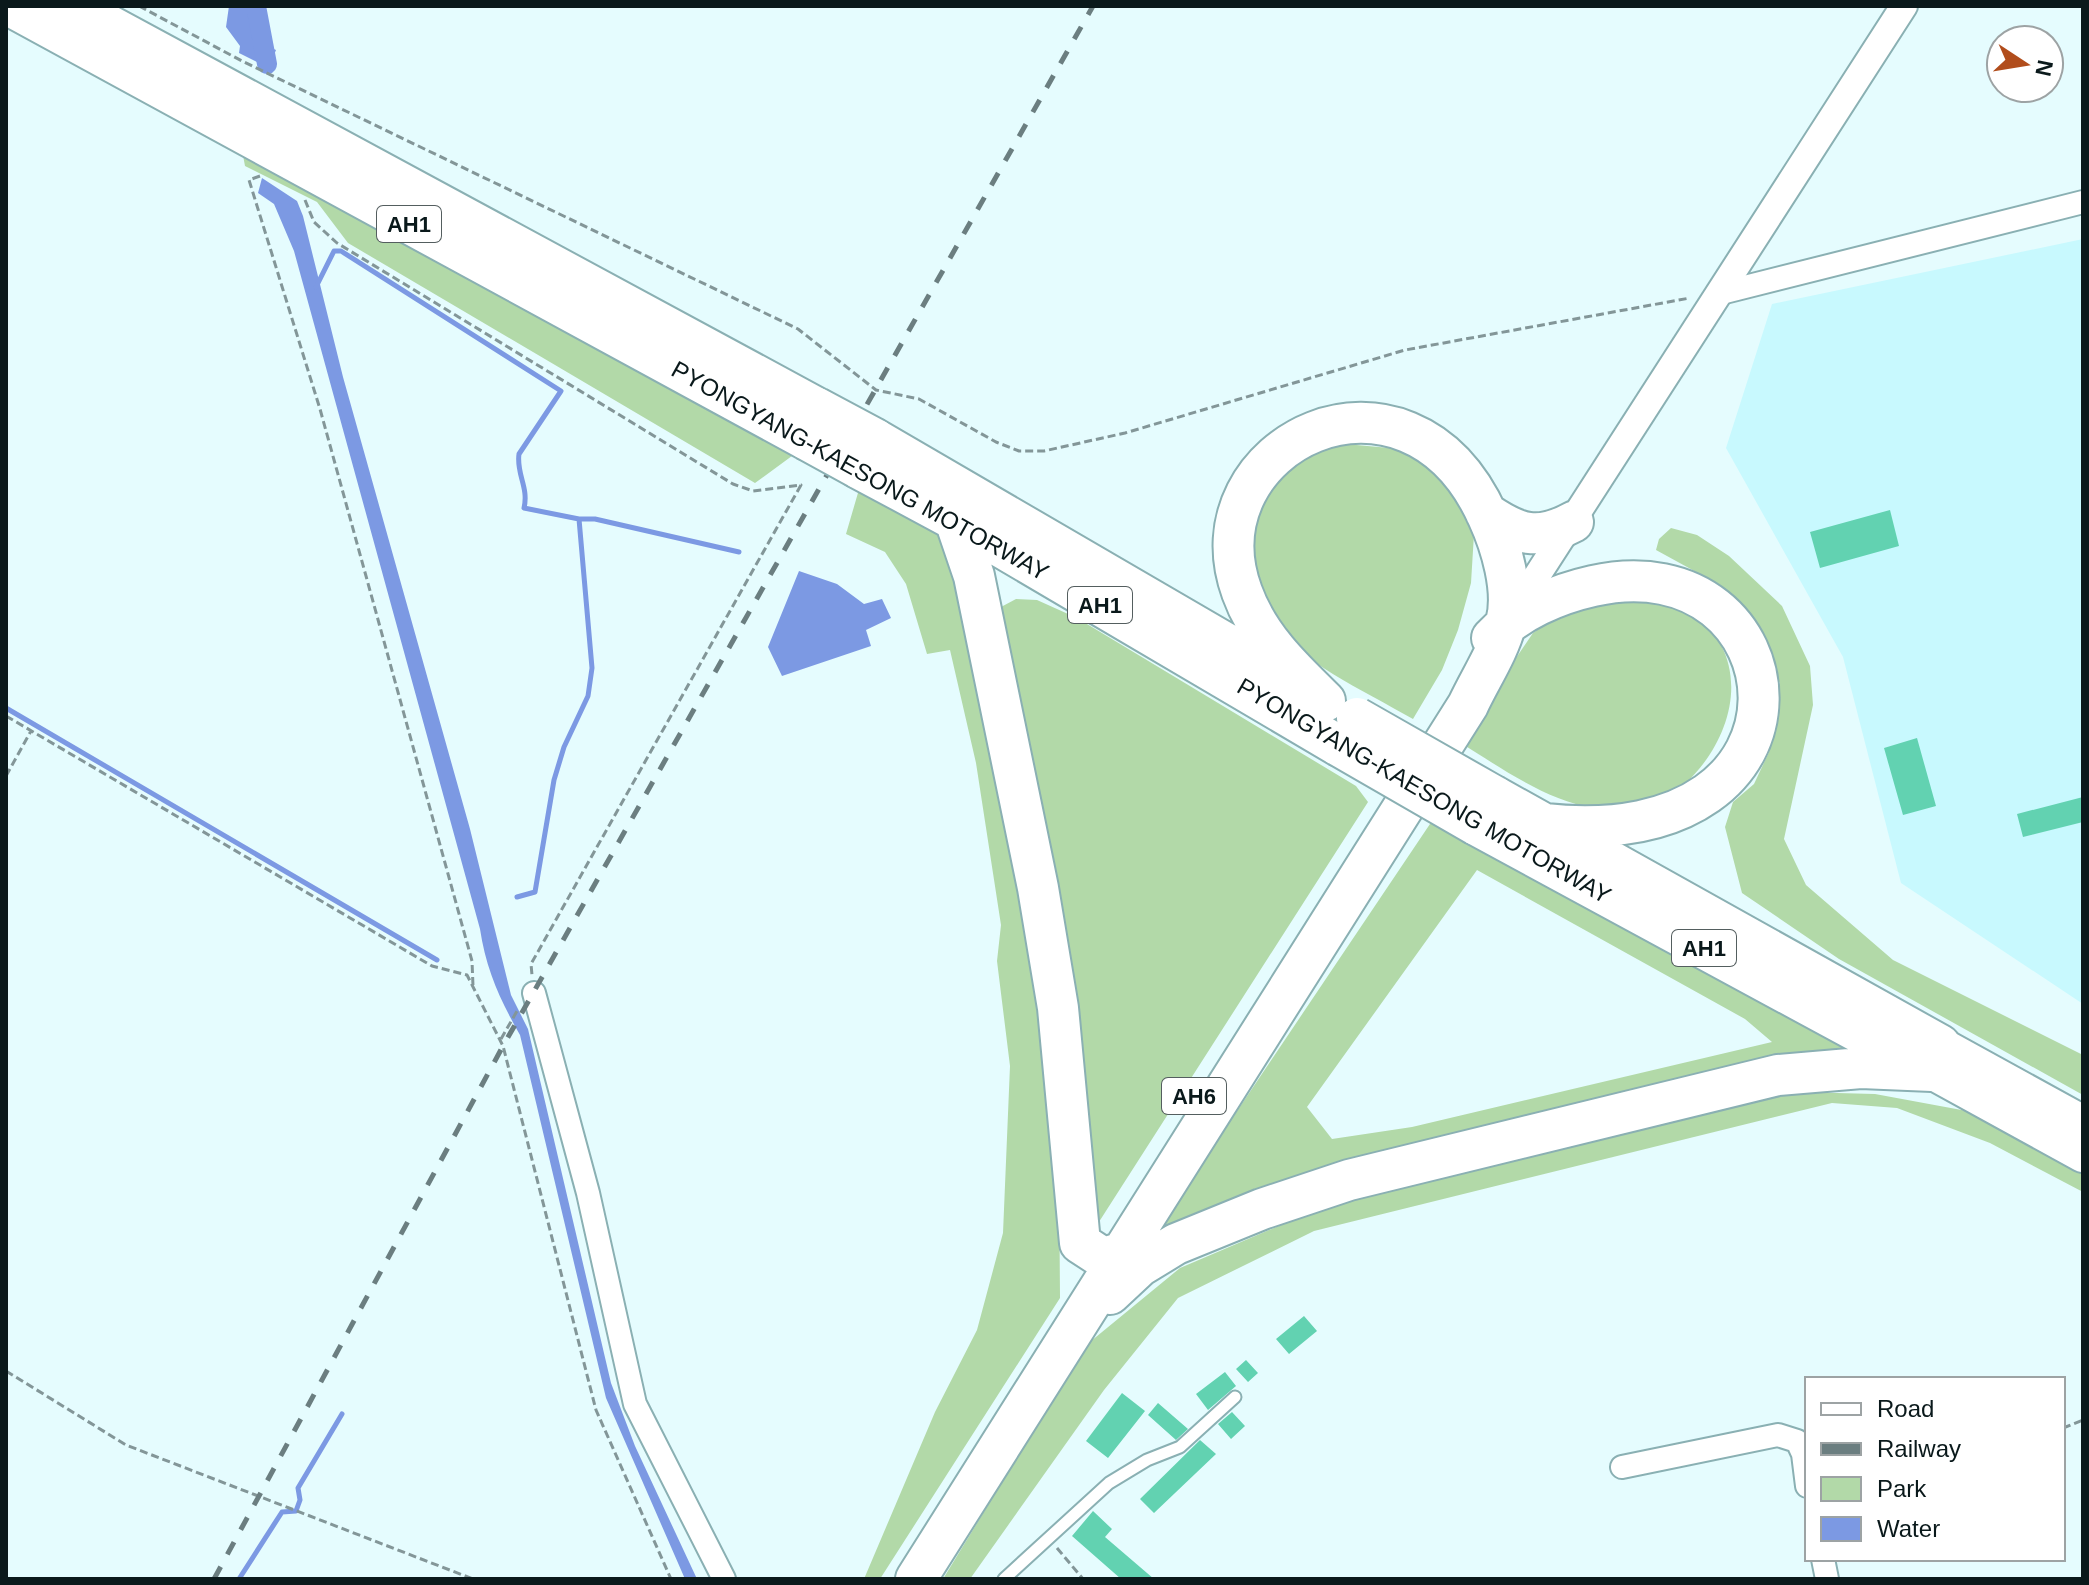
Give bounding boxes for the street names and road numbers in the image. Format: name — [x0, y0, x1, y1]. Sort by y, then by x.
road number: AH1 — [377, 206, 441, 242]
street label: PYONGYANG-KAESONG MOTORWAY — [667, 355, 1053, 586]
road number: AH1 — [1068, 587, 1132, 623]
street label: PYONGYANG-KAESONG MOTORWAY — [1233, 672, 1616, 909]
road number: AH1 — [1672, 930, 1736, 966]
road number: AH6 — [1162, 1078, 1226, 1114]

